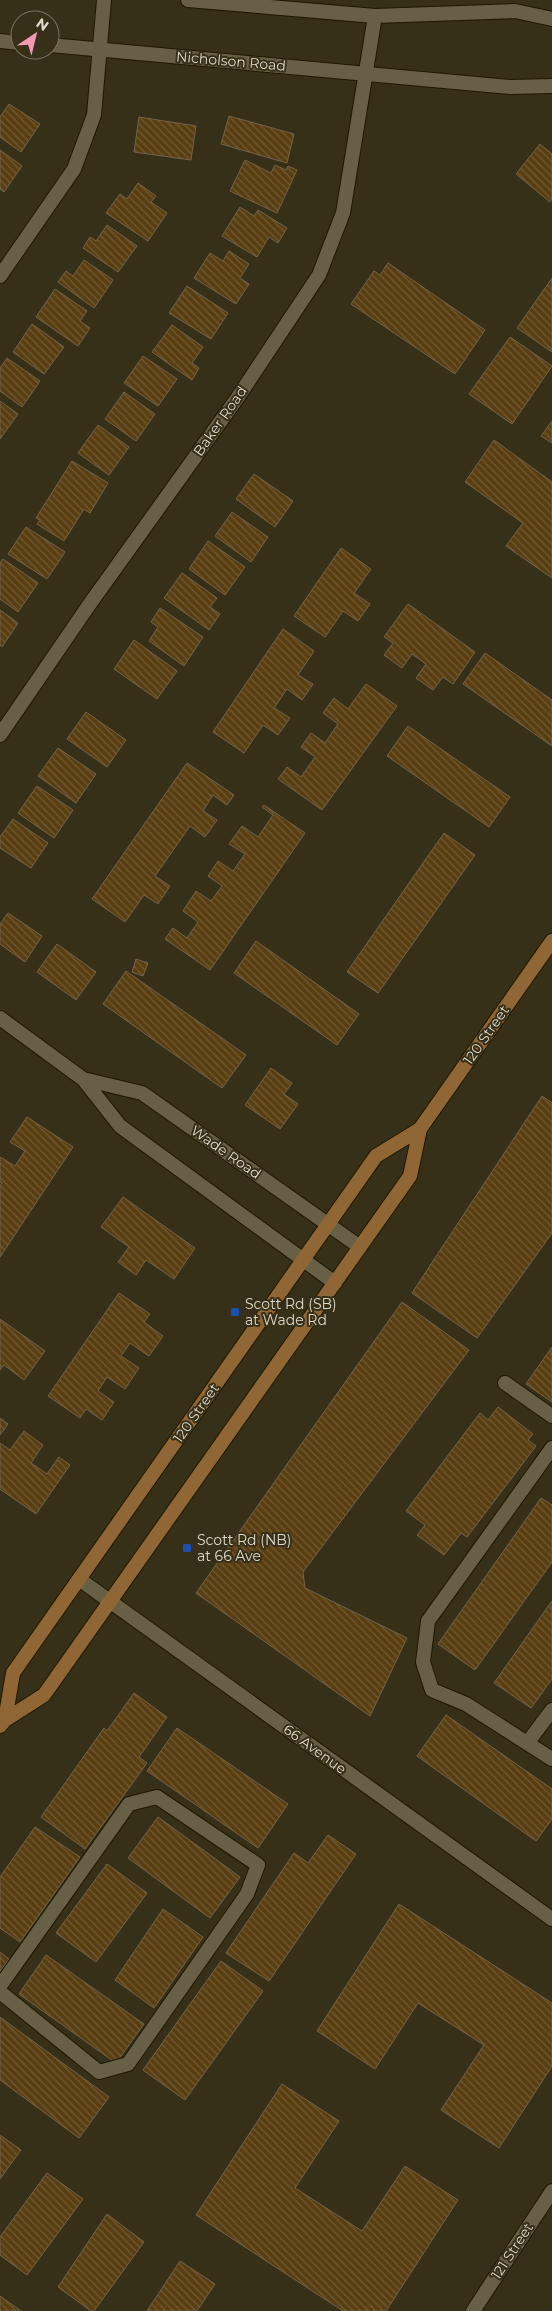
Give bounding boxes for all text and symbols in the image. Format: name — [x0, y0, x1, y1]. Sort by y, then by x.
north arrow — [10, 10, 60, 60]
text: N — [33, 14, 52, 35]
street label: Nicholson Road — [175, 47, 287, 75]
street label: Baker Road — [189, 383, 251, 459]
street label: 120 Street — [459, 1002, 513, 1068]
street label: Wade Road — [188, 1121, 264, 1183]
place label: Scott Rd (SB) at Wade Rd — [245, 1295, 337, 1329]
marker: Scott Rd (SB) at Wade Rd — [229, 1306, 241, 1318]
street label: 120 Street — [169, 1380, 223, 1446]
place label: Scott Rd (NB) at 66 Ave — [197, 1531, 291, 1565]
marker: Scott Rd (NB) at 66 Ave — [181, 1542, 193, 1554]
street label: 66 Avenue — [280, 1720, 350, 1778]
street label: 121 Street — [487, 2219, 537, 2283]

